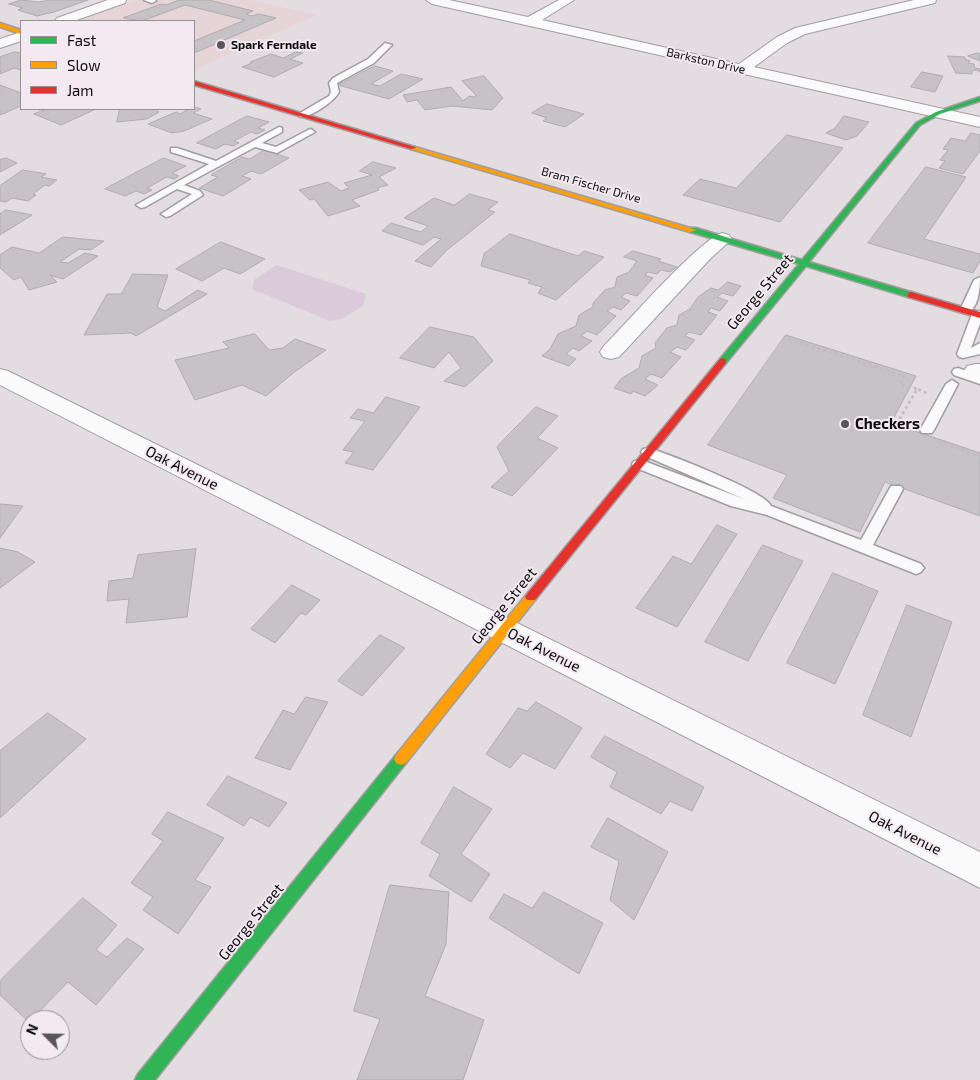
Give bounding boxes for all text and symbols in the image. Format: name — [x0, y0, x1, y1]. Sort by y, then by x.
legend — [20, 20, 195, 110]
text: Fast — [67, 31, 96, 49]
place label: Spark Ferndale — [231, 38, 317, 52]
marker: Spark Ferndale — [215, 39, 227, 51]
street label: Barkston Drive — [665, 45, 747, 77]
text: Slow — [67, 56, 101, 74]
text: Jam — [67, 81, 93, 99]
street label: Bram Fischer Drive — [540, 164, 642, 206]
street label: George Street — [723, 250, 797, 334]
place label: Checkers — [855, 415, 920, 433]
marker: Checkers — [839, 418, 851, 430]
street label: Oak Avenue — [142, 442, 222, 494]
street label: George Street — [468, 564, 540, 648]
street label: Oak Avenue — [504, 624, 584, 676]
street label: Oak Avenue — [865, 807, 945, 859]
street label: George Street — [215, 880, 287, 964]
north arrow — [20, 1010, 70, 1060]
text: N — [22, 1021, 41, 1037]

